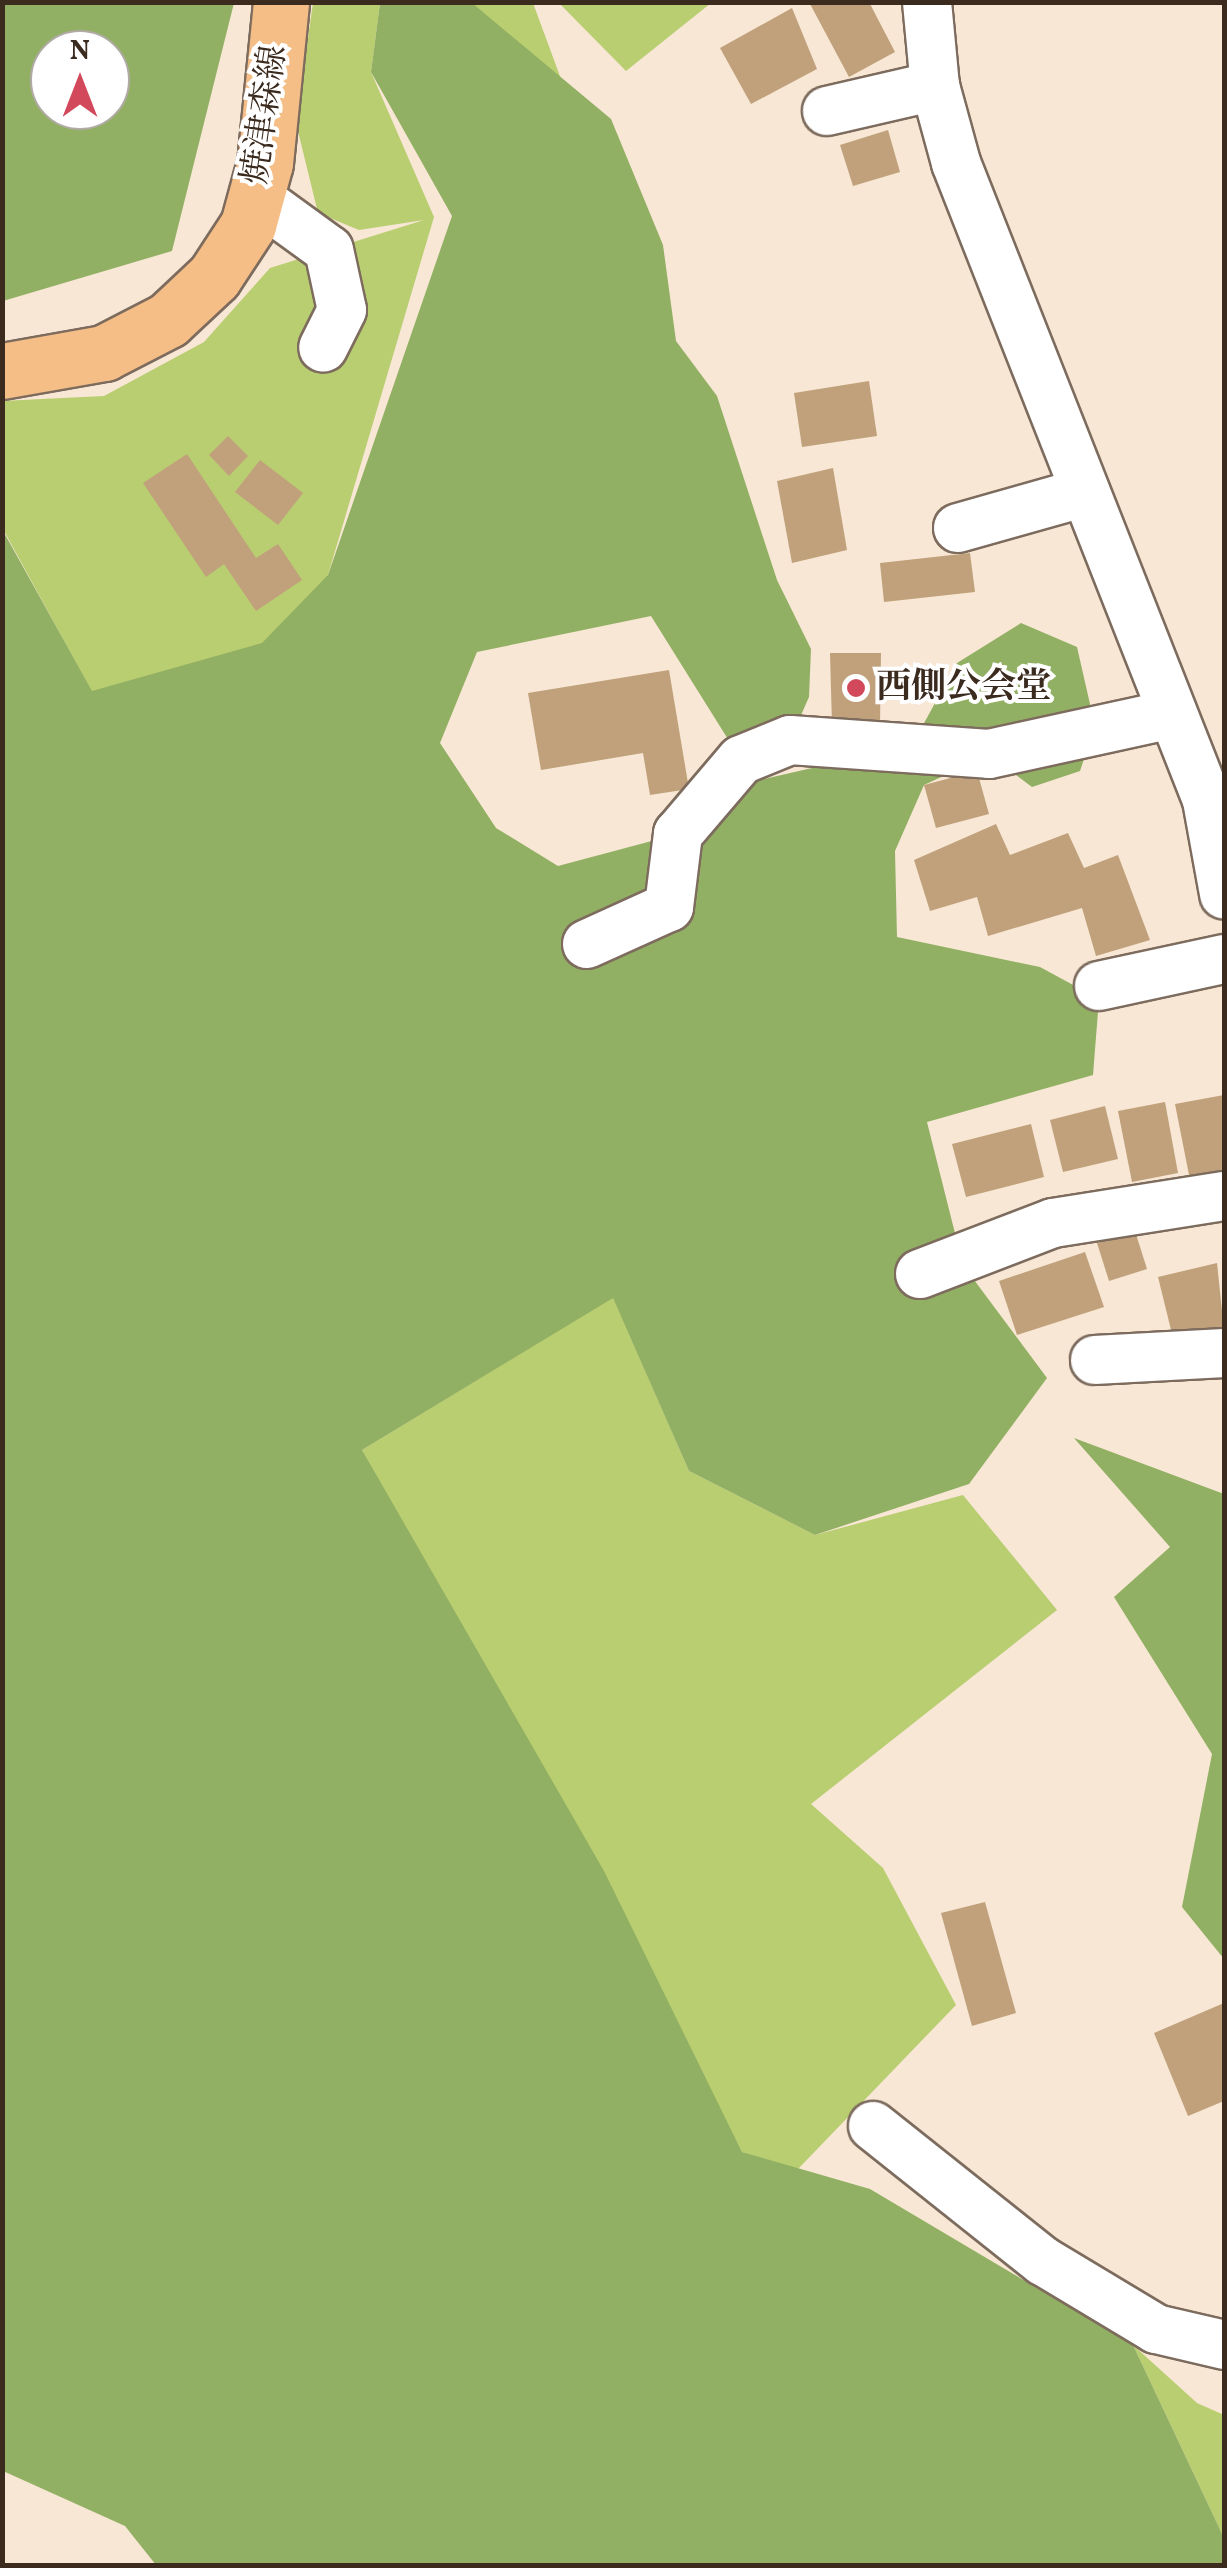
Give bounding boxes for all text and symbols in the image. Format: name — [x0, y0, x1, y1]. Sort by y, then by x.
north arrow — [30, 30, 130, 130]
text: N — [70, 32, 90, 71]
street label: 焼津森線 — [235, 43, 297, 187]
place label: 西側公会堂 — [876, 667, 1051, 709]
marker: 西側公会堂 — [845, 677, 867, 699]

